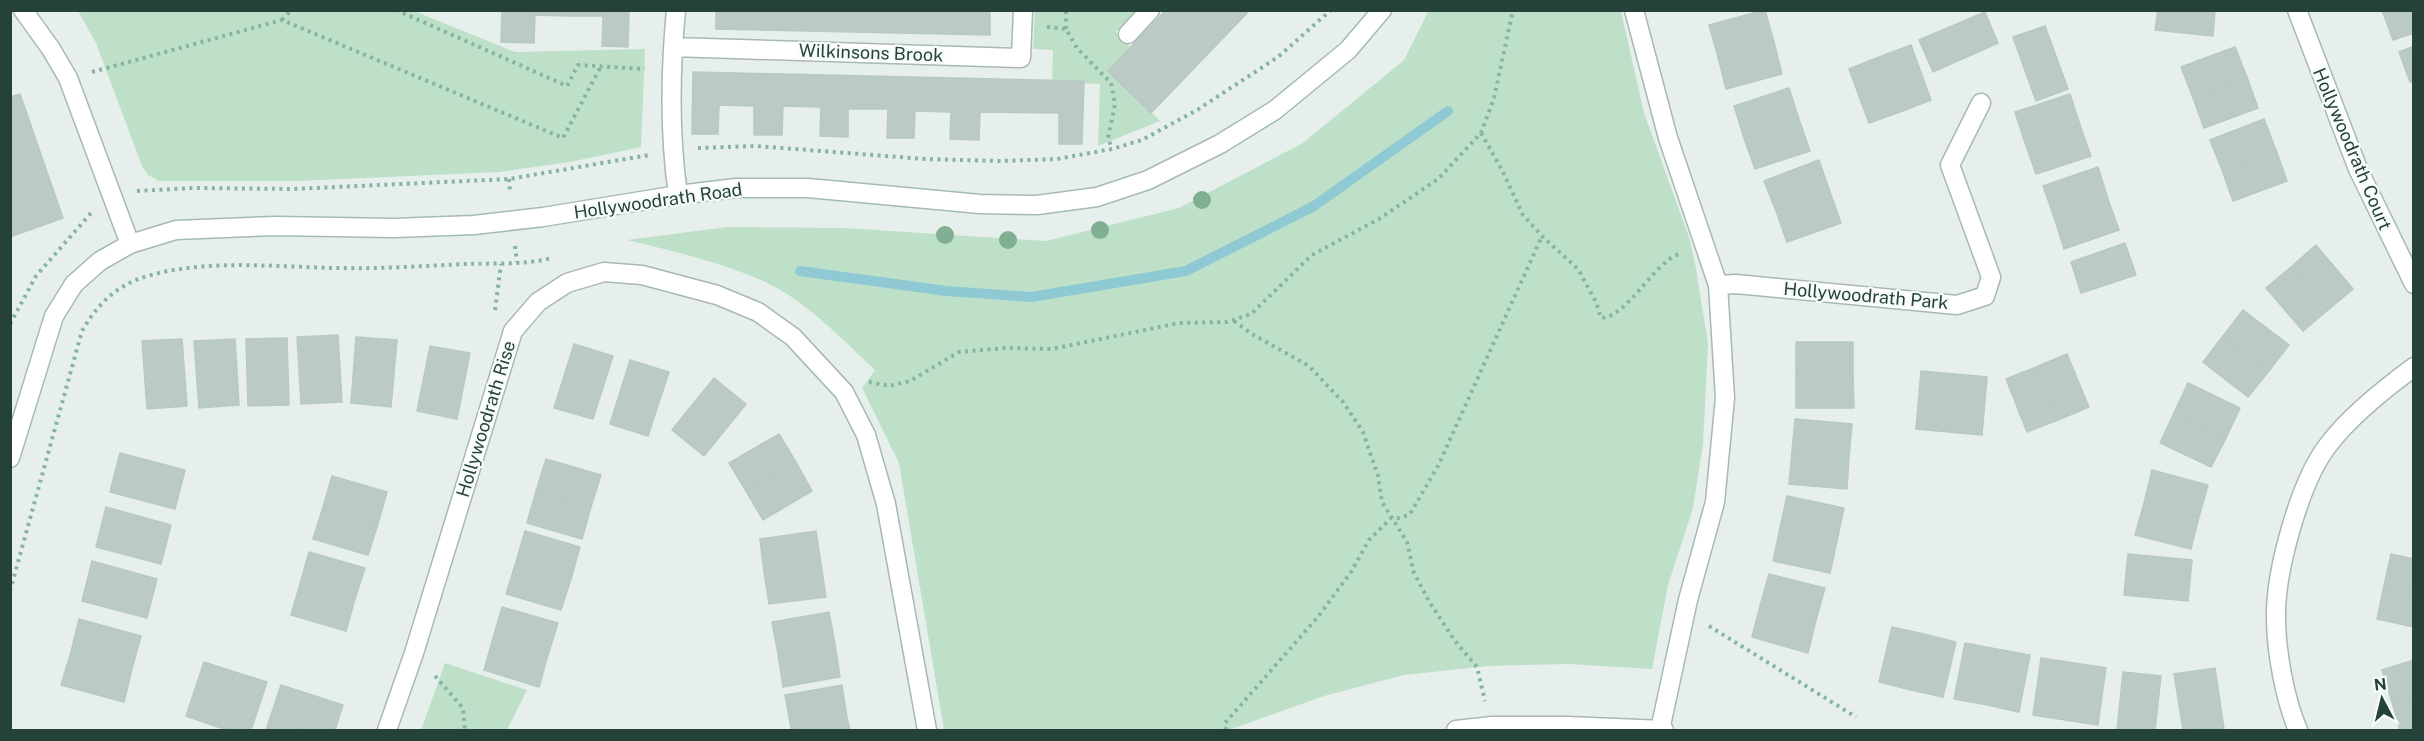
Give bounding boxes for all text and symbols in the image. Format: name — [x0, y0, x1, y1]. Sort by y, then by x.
street label: Wilkinsons Brook — [798, 39, 944, 66]
street label: Hollywoodrath Court — [2309, 65, 2396, 233]
street label: Hollywoodrath Road — [572, 178, 743, 223]
street label: Hollywoodrath Park — [1783, 278, 1949, 313]
street label: Hollywoodrath Rise — [452, 338, 519, 500]
north arrow — [2352, 669, 2412, 729]
text: N — [2373, 674, 2388, 695]

